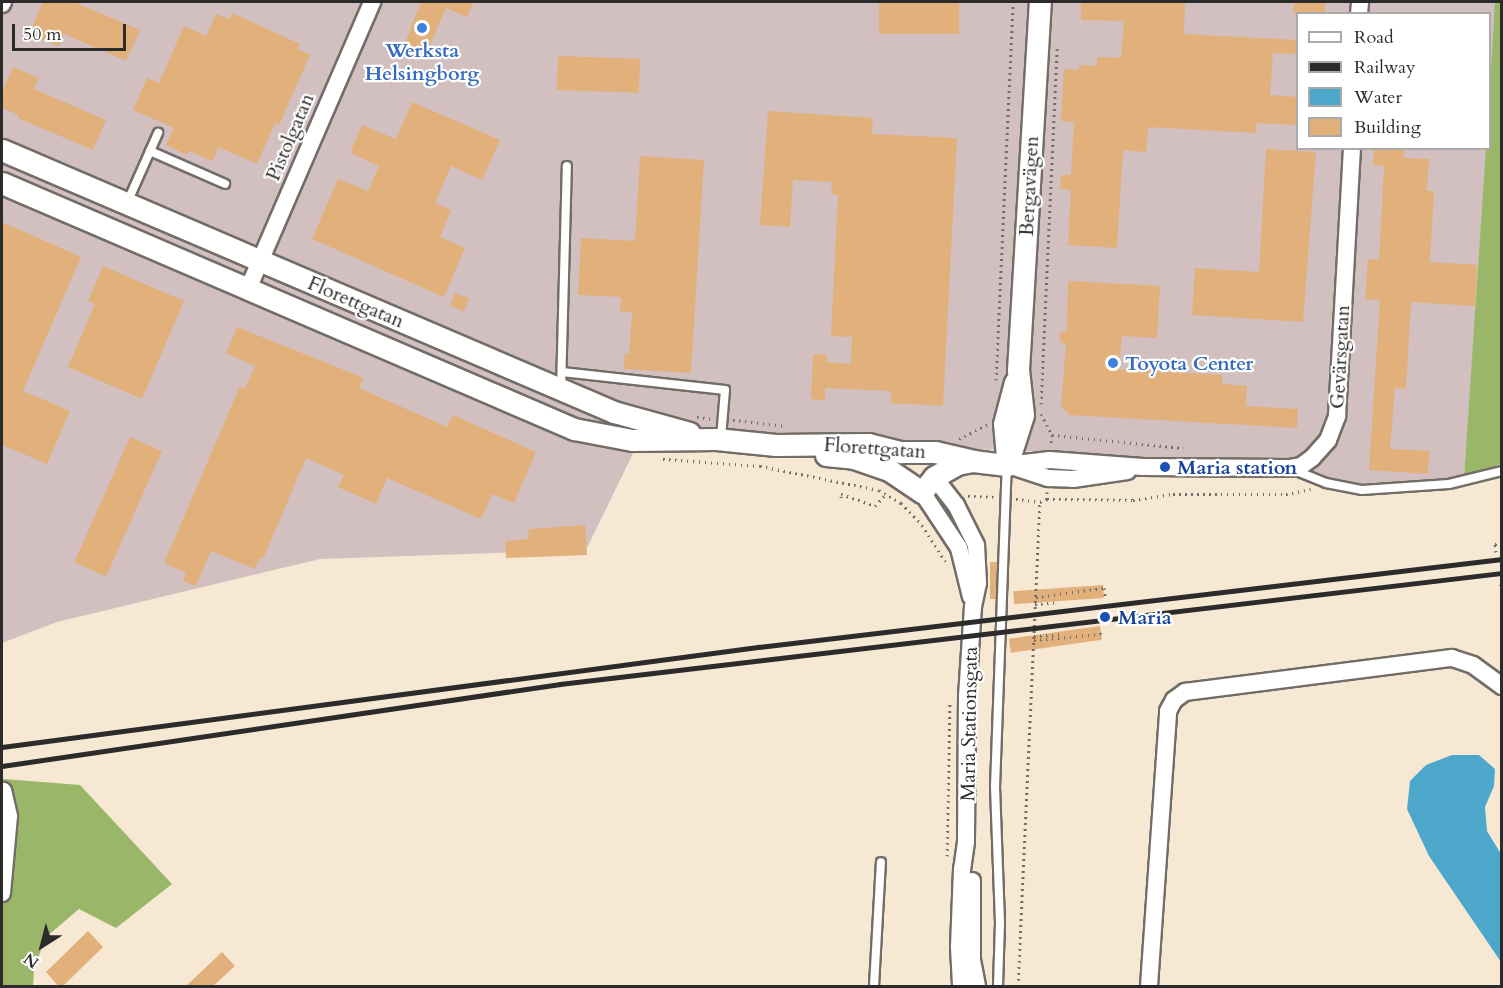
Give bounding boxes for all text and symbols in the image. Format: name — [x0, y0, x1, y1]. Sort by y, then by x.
scale bar — [15, 12, 129, 50]
legend — [1296, 12, 1491, 150]
marker: Werksta Helsingborg — [415, 21, 429, 35]
text: 50 m — [23, 22, 62, 47]
text: Road — [1354, 25, 1394, 50]
place label: Werksta Helsingborg — [365, 38, 479, 85]
text: Railway — [1354, 55, 1416, 80]
text: Water — [1354, 85, 1402, 110]
street label: Pistolgatan — [261, 90, 319, 184]
text: Building — [1354, 115, 1421, 140]
street label: Bergavägen — [1014, 135, 1044, 237]
street label: Florettgatan — [304, 271, 408, 333]
street label: Gevärsgatan — [1325, 304, 1355, 410]
place label: Toyota Center — [1125, 351, 1253, 375]
marker: Toyota Center — [1106, 356, 1120, 370]
street label: Florettgatan — [823, 432, 927, 464]
place label: Maria station — [1177, 455, 1297, 479]
marker: Maria station — [1158, 460, 1172, 474]
place label: Maria — [1118, 605, 1172, 629]
marker: Maria — [1096, 608, 1114, 626]
street label: Maria Stationsgata — [956, 646, 982, 802]
north arrow — [12, 916, 72, 976]
text: N — [19, 948, 44, 974]

